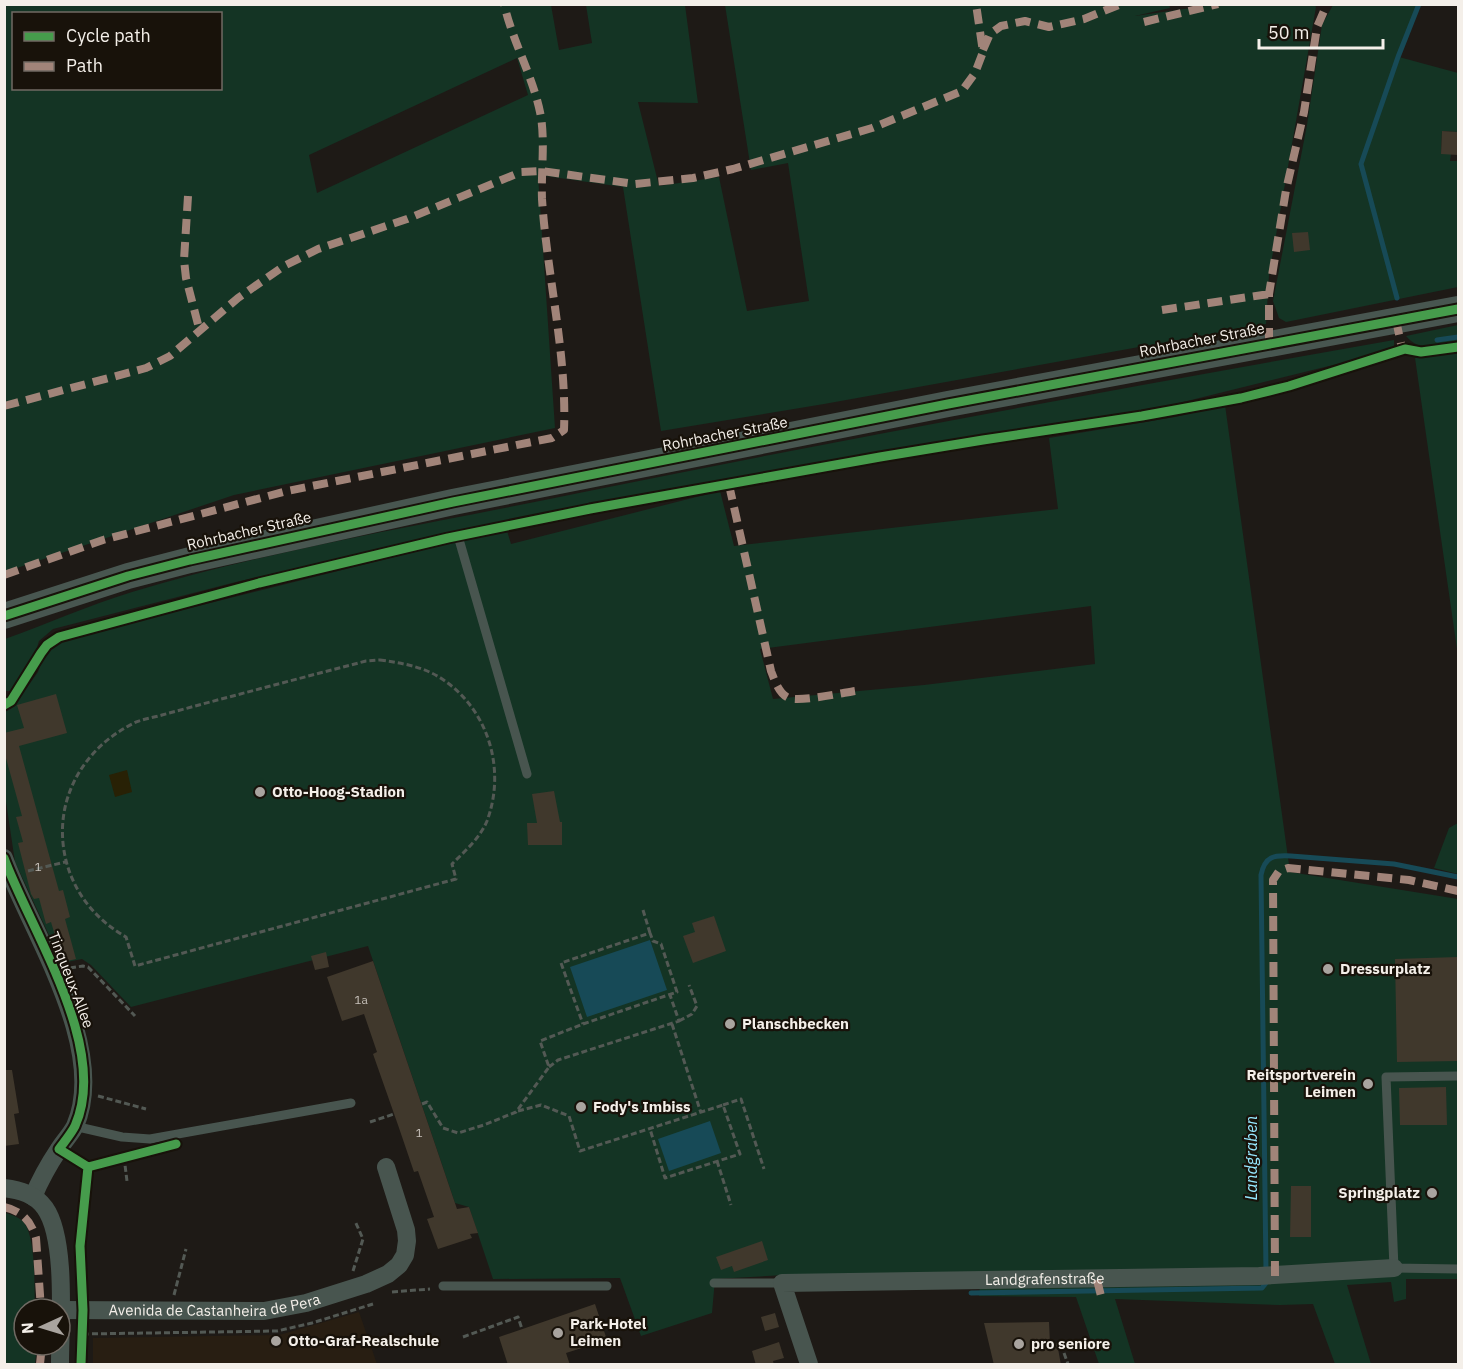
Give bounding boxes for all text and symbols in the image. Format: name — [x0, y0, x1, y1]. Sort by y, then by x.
legend — [12, 12, 222, 90]
scale bar — [1259, 12, 1384, 50]
text: 50 m — [1268, 21, 1310, 44]
text: Cycle path — [66, 24, 151, 47]
text: Path — [66, 54, 103, 77]
street label: Rohrbacher Straße — [1138, 318, 1266, 361]
street label: Rohrbacher Straße — [661, 412, 789, 455]
street label: Rohrbacher Straße — [185, 507, 313, 554]
place label: Otto-Hoog-Stadion — [272, 782, 405, 801]
marker: Otto-Hoog-Stadion — [253, 785, 267, 799]
house number: 1 — [34, 859, 42, 874]
street label: Tinqueux-Allee — [44, 929, 99, 1031]
place label: Dressurplatz — [1340, 959, 1431, 978]
marker: Dressurplatz — [1321, 962, 1335, 976]
house number: 1a — [354, 992, 368, 1007]
place label: Planschbecken — [742, 1014, 849, 1033]
marker: Planschbecken — [723, 1017, 737, 1031]
place label: Reitsportverein Leimen — [1247, 1065, 1356, 1101]
marker: Reitsportverein Leimen — [1361, 1077, 1375, 1091]
place label: Fody's Imbiss — [593, 1097, 691, 1116]
marker: Fody's Imbiss — [574, 1100, 588, 1114]
water label: Landgraben — [1241, 1116, 1261, 1200]
house number: 1 — [415, 1125, 423, 1140]
place label: Springplatz — [1338, 1183, 1420, 1202]
marker: Springplatz — [1425, 1186, 1439, 1200]
street label: Landgrafenstraße — [985, 1268, 1104, 1289]
street label: Avenida de Castanheira de Pera — [109, 1289, 323, 1320]
north arrow — [12, 1297, 72, 1357]
place label: Park-Hotel Leimen — [570, 1314, 647, 1350]
text: N — [17, 1322, 37, 1335]
marker: Park-Hotel Leimen — [551, 1326, 565, 1340]
place label: Otto-Graf-Realschule — [288, 1331, 439, 1350]
marker: Otto-Graf-Realschule — [269, 1334, 283, 1348]
place label: pro seniore — [1031, 1334, 1110, 1353]
marker: pro seniore — [1012, 1337, 1026, 1351]

